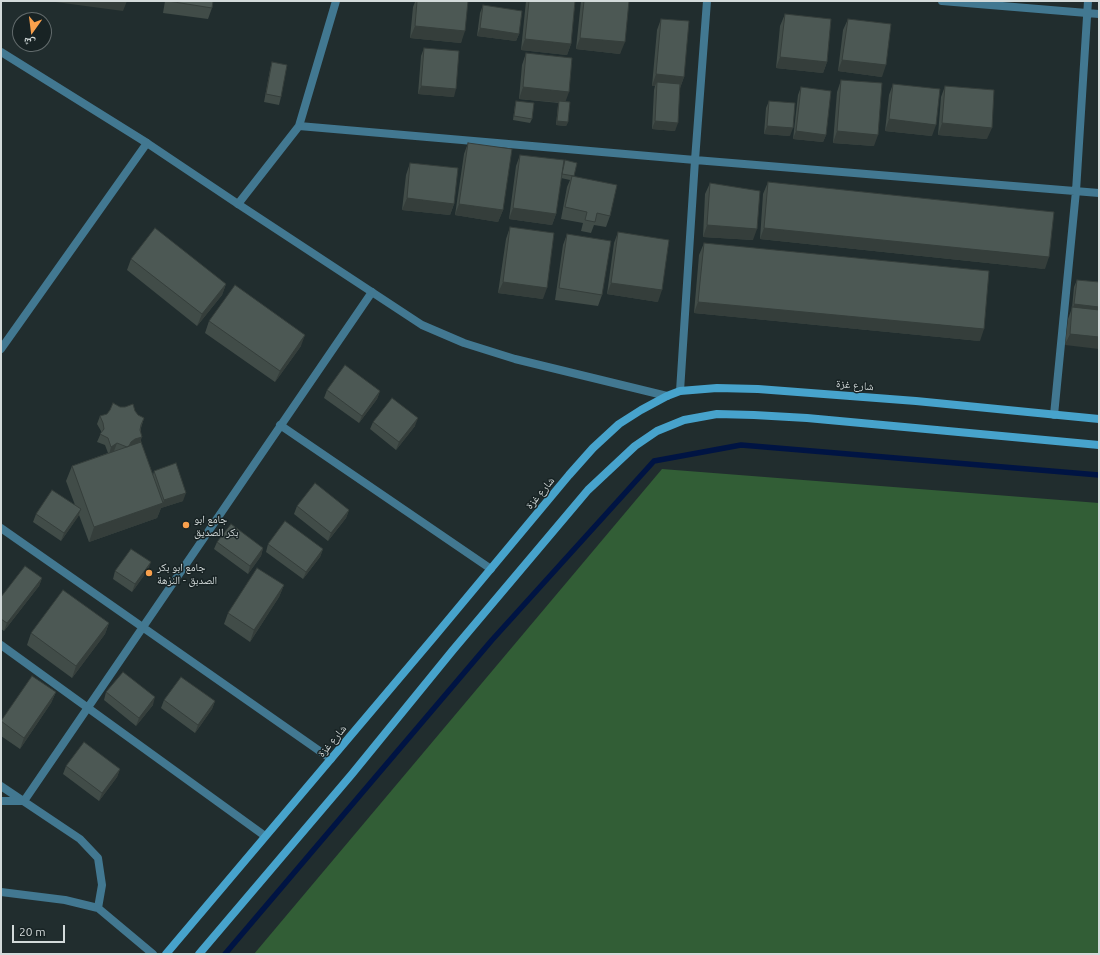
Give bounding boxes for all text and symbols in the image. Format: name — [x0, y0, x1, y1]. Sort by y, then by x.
north arrow — [12, 12, 52, 52]
text: ش — [22, 35, 36, 50]
street label: شارع غزة — [836, 377, 874, 393]
street label: شارع غزة — [523, 474, 557, 512]
place label: جامع ابو بكر الصديق — [194, 512, 239, 538]
marker: جامع ابو بكر الصديق — [181, 520, 191, 530]
place label: جامع ابو بكر الصدبق - النزهة — [157, 560, 217, 586]
marker: جامع ابو بكر الصدبق - النزهة — [144, 568, 154, 578]
street label: شارع غزة — [315, 722, 349, 760]
scale bar — [14, 917, 67, 943]
text: 20 m — [19, 925, 46, 938]

